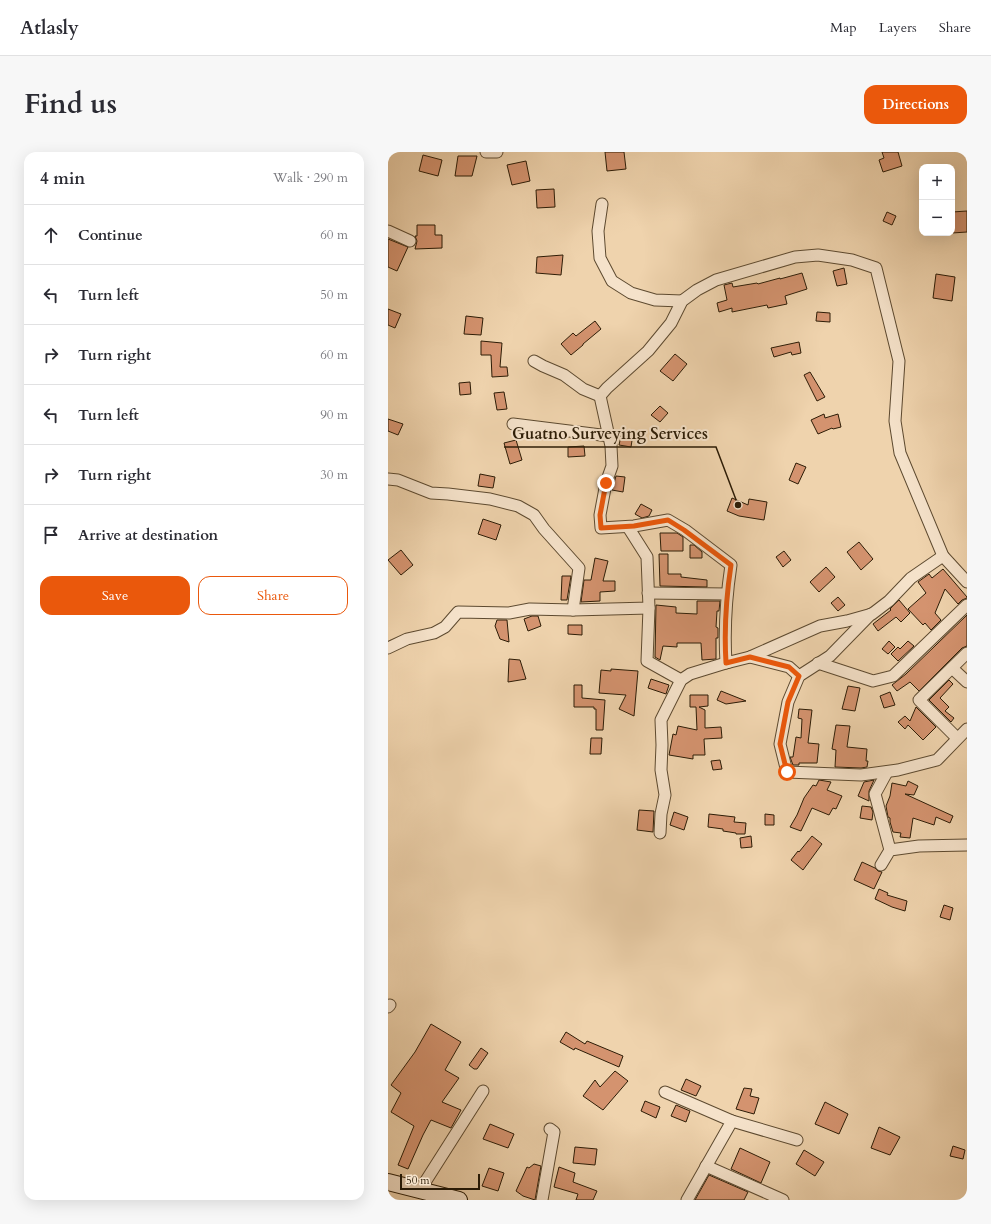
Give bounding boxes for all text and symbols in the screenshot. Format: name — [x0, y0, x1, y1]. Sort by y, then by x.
text: Atlasly — [20, 15, 79, 41]
text: Map — [830, 18, 857, 37]
text: Layers — [879, 18, 917, 37]
text: Share — [939, 18, 971, 37]
text: Find us — [24, 85, 117, 123]
button: Directions — [864, 85, 967, 124]
map controls — [919, 164, 955, 236]
button: + — [919, 164, 955, 200]
text: 4 min — [40, 167, 85, 190]
text: Walk · 290 m — [273, 169, 348, 187]
button: − — [919, 200, 955, 236]
icon: ahead — [40, 224, 62, 246]
text: Continue — [78, 225, 143, 245]
text: 60 m — [320, 226, 348, 244]
icon: left — [40, 284, 62, 306]
text: Turn left — [78, 285, 139, 305]
text: 50 m — [320, 286, 348, 304]
icon: right — [40, 344, 62, 366]
text: Turn right — [78, 345, 151, 365]
text: 60 m — [320, 346, 348, 364]
icon: left — [40, 404, 62, 426]
text: Turn left — [78, 405, 139, 425]
text: 90 m — [320, 406, 348, 424]
callout: Guatno Surveying Services — [504, 419, 716, 447]
text: Guatno Surveying Services — [512, 423, 708, 445]
icon: right — [40, 464, 62, 486]
text: Turn right — [78, 465, 151, 485]
text: 30 m — [320, 466, 348, 484]
route end — [597, 474, 615, 492]
icon: arrive — [40, 524, 62, 546]
text: Arrive at destination — [78, 525, 218, 545]
button: Save — [40, 576, 190, 615]
button: Share — [198, 576, 348, 615]
route start — [778, 763, 796, 781]
scale bar — [400, 1172, 480, 1191]
text: 50 m — [406, 1173, 430, 1188]

